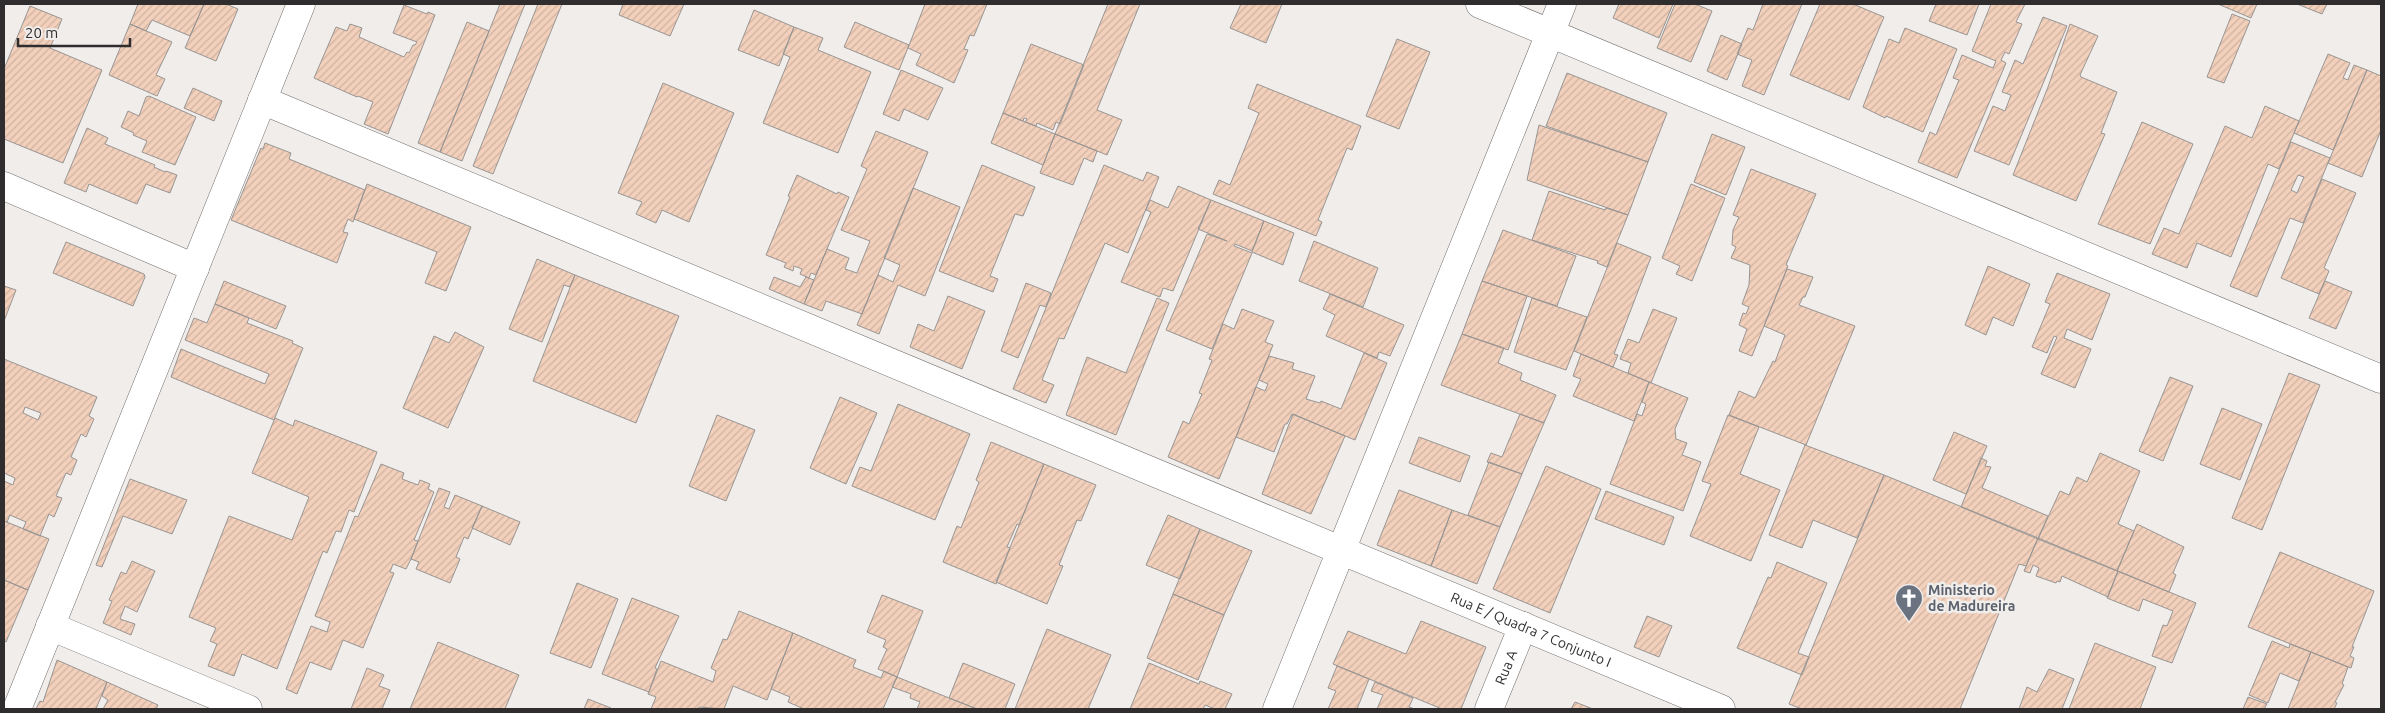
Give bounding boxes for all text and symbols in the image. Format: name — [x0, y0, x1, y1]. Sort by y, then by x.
scale bar — [18, 15, 130, 47]
text: 20 m — [25, 24, 58, 41]
place label: Ministerio de Madureira — [1928, 582, 2015, 614]
church icon: Ministerio de Madureira — [1894, 583, 1924, 622]
street label: Rua E / Quadra 7 Conjunto I — [1448, 589, 1614, 670]
street label: Rua A — [1492, 648, 1520, 687]

